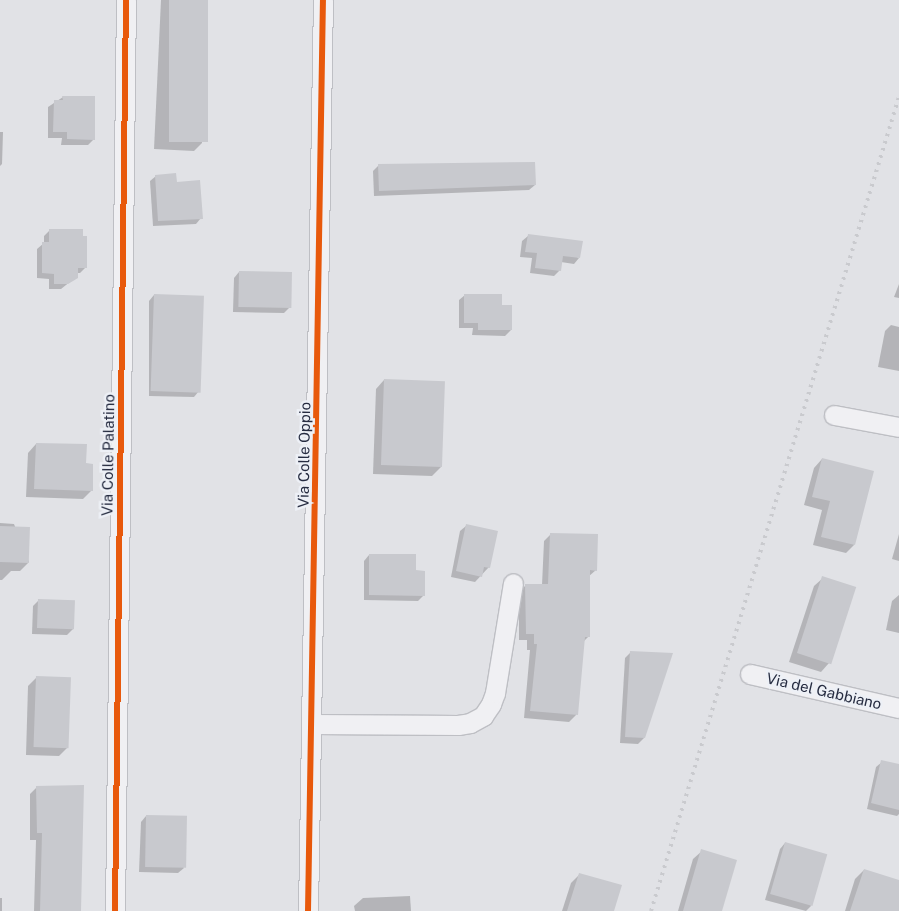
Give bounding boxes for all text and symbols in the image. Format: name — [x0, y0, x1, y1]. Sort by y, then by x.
street label: Via Colle Palatino — [98, 394, 118, 516]
street label: Via Colle Oppio — [294, 402, 314, 508]
street label: Via del Gabbiano — [765, 669, 883, 713]

